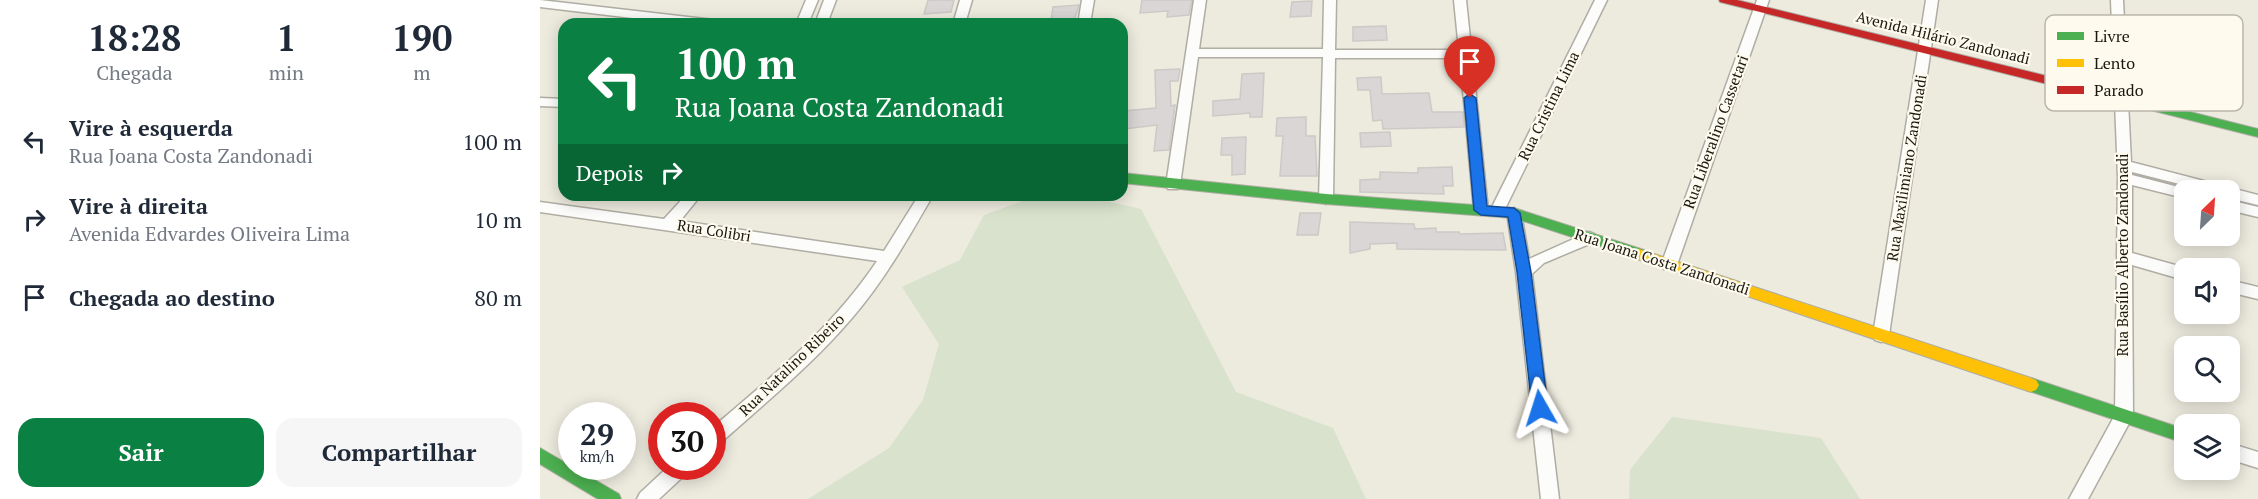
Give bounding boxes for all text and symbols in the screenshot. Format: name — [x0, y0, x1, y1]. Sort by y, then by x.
street label: Avenida Hilário Zandonadi — [1854, 6, 2032, 68]
text: 18:28 — [88, 14, 181, 61]
text: 1 — [276, 14, 297, 61]
text: 190 — [391, 14, 452, 61]
legend — [2045, 15, 2243, 111]
text: Livre — [2094, 25, 2130, 47]
text: 100 m — [675, 35, 796, 91]
pin — [1444, 36, 1495, 98]
icon: left — [576, 42, 654, 120]
icon: arrive — [1453, 45, 1486, 78]
street label: Rua Cristina Lima — [1513, 47, 1583, 164]
street label: Rua Liberalino Cassetari — [1678, 52, 1752, 211]
text: Lento — [2094, 52, 2135, 74]
text: Chegada — [96, 59, 173, 86]
text: min — [269, 59, 304, 86]
text: m — [413, 59, 431, 86]
street label: Rua Maxilimiano Zandonadi — [1881, 73, 1931, 263]
text: Parado — [2094, 79, 2144, 101]
text: Rua Joana Costa Zandonadi — [675, 89, 1004, 125]
text: Vire à esquerda — [69, 113, 233, 142]
icon: left — [18, 125, 51, 158]
text: 100 m — [462, 127, 522, 156]
text: Rua Joana Costa Zandonadi — [69, 142, 313, 169]
street label: Rua Basílio Alberto Zandonadi — [2112, 153, 2132, 357]
icon: right — [655, 156, 688, 189]
text: Depois — [576, 158, 643, 187]
north arrow — [2174, 180, 2240, 246]
map controls — [2174, 180, 2240, 480]
text: Vire à direita — [69, 191, 208, 220]
icon: right — [18, 203, 51, 236]
text: 10 m — [474, 205, 522, 234]
street label: Rua Colibri — [676, 214, 752, 246]
text: Avenida Edvardes Oliveira Lima — [69, 220, 350, 247]
street label: Rua Joana Costa Zandonadi — [1572, 223, 1752, 299]
button: sound — [2174, 258, 2240, 324]
icon: arrive — [18, 281, 51, 314]
text: Chegada ao destino — [69, 283, 275, 312]
text: 80 m — [474, 283, 522, 312]
street label: Rua Natalino Ribeiro — [734, 309, 848, 420]
button: search — [2174, 336, 2240, 402]
position arrow — [1508, 376, 1572, 440]
speed limit sign: 30 — [648, 402, 726, 480]
text: 29 — [580, 414, 614, 454]
button: layers — [2174, 414, 2240, 480]
button: Sair — [18, 418, 264, 487]
button: Compartilhar — [276, 418, 522, 487]
text: km/h — [580, 446, 614, 466]

